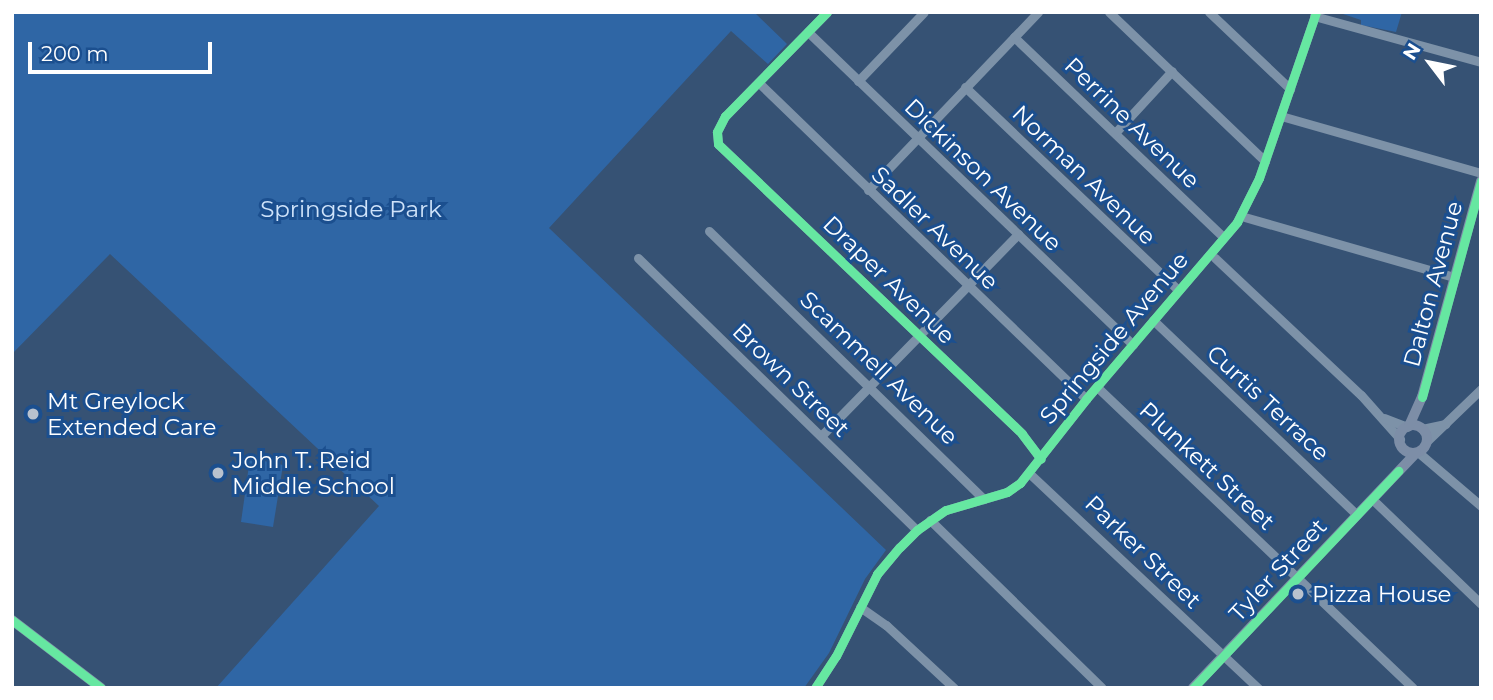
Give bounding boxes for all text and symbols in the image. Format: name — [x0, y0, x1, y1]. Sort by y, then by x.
scale bar — [32, 28, 215, 72]
north arrow — [1395, 28, 1465, 98]
text: N — [1398, 39, 1426, 64]
text: 200 m — [41, 41, 108, 66]
street label: Perrine Avenue — [1059, 52, 1205, 194]
street label: Dickinson Avenue — [899, 93, 1067, 257]
street label: Norman Avenue — [1007, 100, 1161, 250]
street label: Sadler Avenue — [866, 161, 1004, 295]
park label: Springside Park — [260, 195, 442, 223]
street label: Dalton Avenue — [1398, 198, 1468, 370]
street label: Draper Avenue — [817, 210, 961, 350]
street label: Springside Avenue — [1034, 246, 1194, 430]
street label: Scammell Avenue — [794, 286, 964, 450]
street label: Brown Street — [727, 317, 855, 443]
street label: Curtis Terrace — [1201, 339, 1335, 467]
place label: Mt Greylock Extended Care — [47, 387, 216, 441]
street label: Plunkett Street — [1134, 396, 1280, 536]
marker: Mt Greylock Extended Care — [25, 406, 41, 422]
place label: John T. Reid Middle School — [232, 446, 395, 500]
marker: John T. Reid Middle School — [210, 465, 226, 481]
street label: Parker Street — [1079, 490, 1207, 614]
street label: Tyler Street — [1223, 513, 1333, 627]
place label: Pizza House — [1312, 580, 1451, 608]
marker: Pizza House — [1290, 586, 1306, 602]

